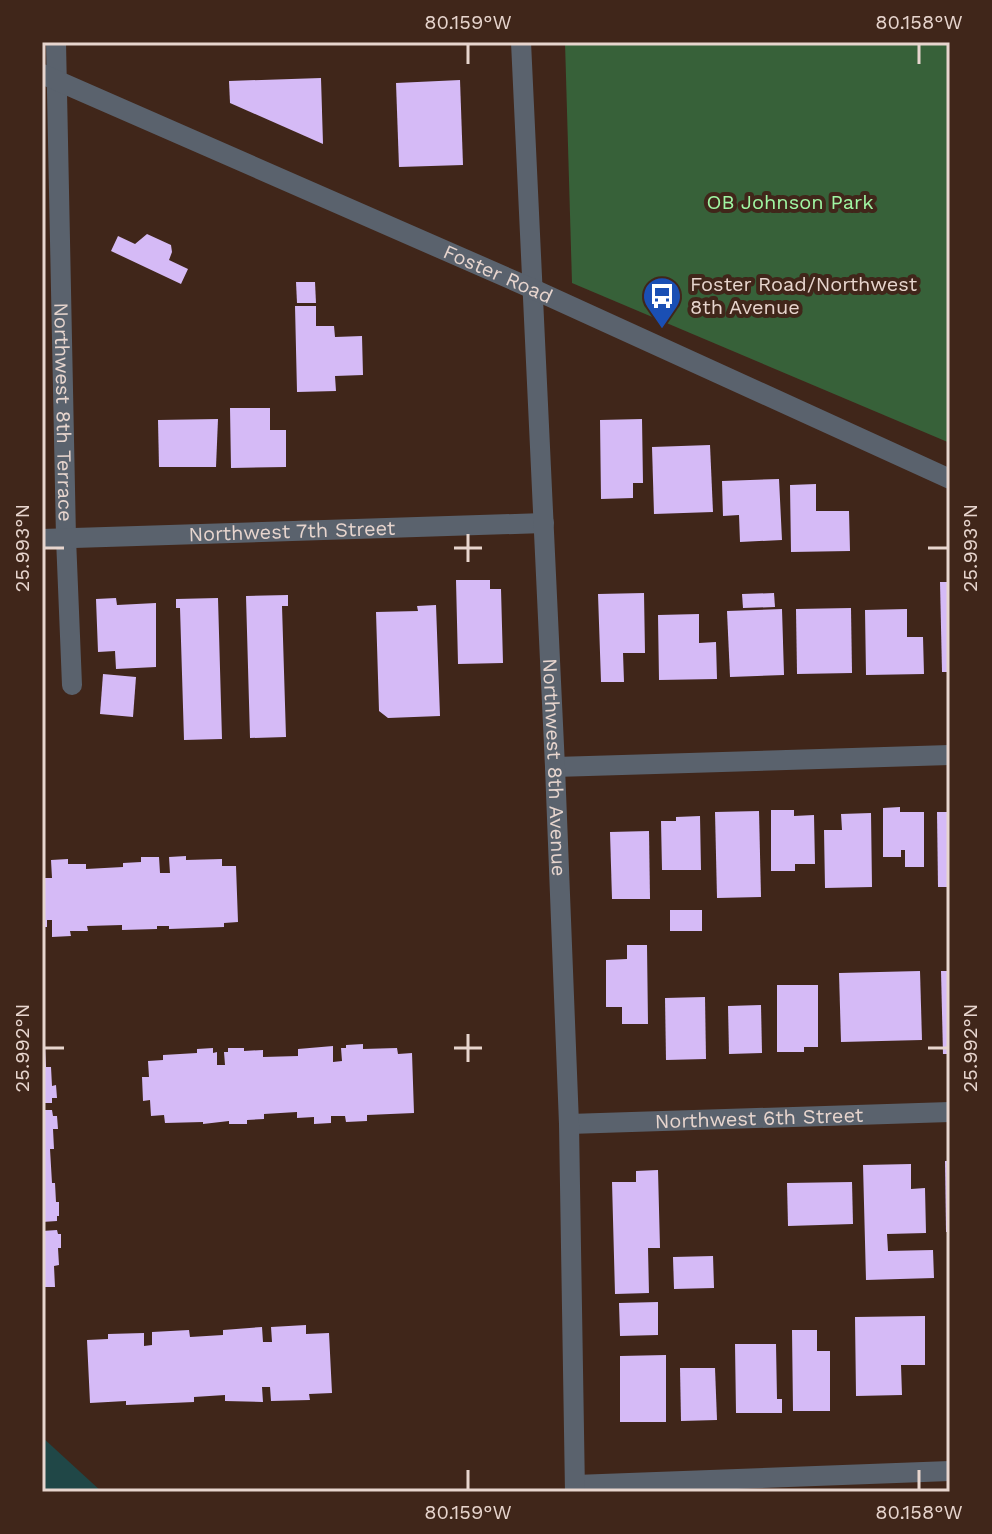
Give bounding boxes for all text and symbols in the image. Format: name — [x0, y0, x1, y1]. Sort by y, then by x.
text: 80.159°W — [424, 10, 512, 34]
text: 80.158°W — [875, 10, 963, 34]
park label: OB Johnson Park — [706, 190, 874, 214]
street label: Foster Road — [440, 239, 557, 308]
place label: Foster Road/Northwest 8th Avenue — [690, 272, 918, 319]
bus stop icon: Foster Road/Northwest 8th Avenue — [641, 275, 683, 330]
street label: Northwest 8th Terrace — [49, 302, 78, 522]
text: 25.993°N — [10, 504, 34, 592]
text: 25.993°N — [958, 504, 982, 592]
street label: Northwest 7th Street — [188, 516, 396, 546]
street label: Northwest 8th Avenue — [538, 658, 571, 877]
text: 25.992°N — [10, 1004, 34, 1092]
text: 25.992°N — [958, 1004, 982, 1092]
street label: Northwest 6th Street — [654, 1103, 864, 1133]
text: 80.159°W — [424, 1500, 512, 1524]
text: 80.158°W — [875, 1500, 963, 1524]

